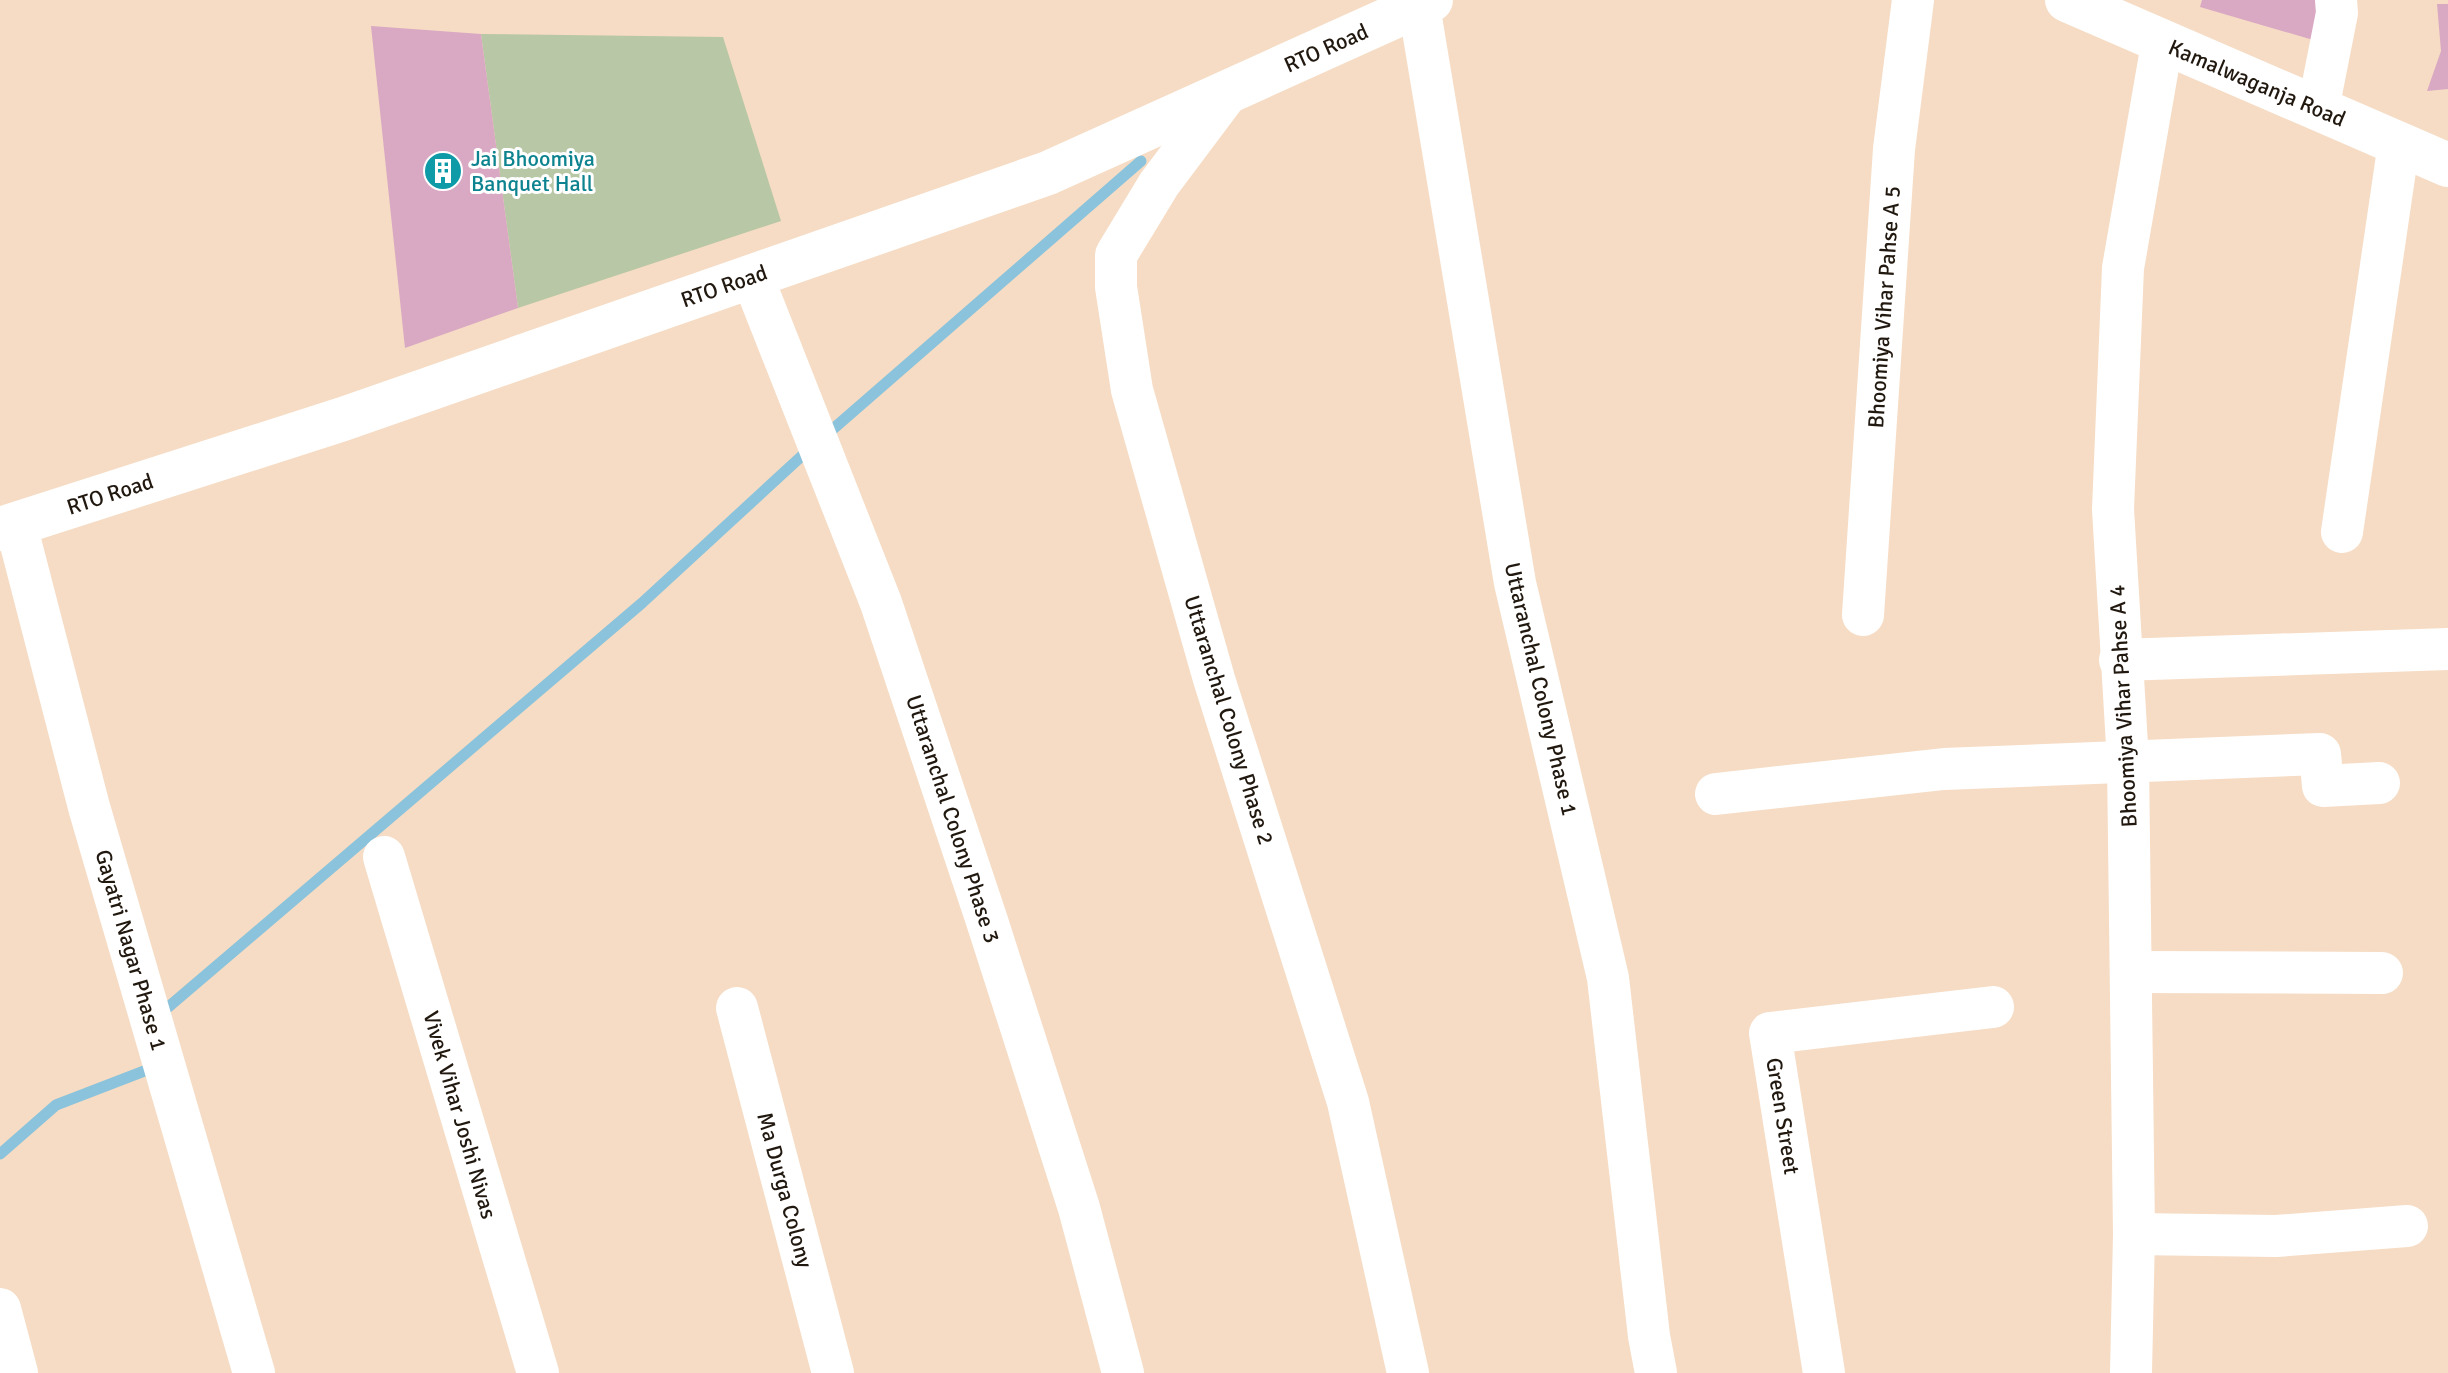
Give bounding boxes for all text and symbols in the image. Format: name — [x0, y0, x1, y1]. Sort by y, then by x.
street label: RTO Road — [1280, 17, 1372, 79]
street label: Kamalwaganja Road — [2164, 33, 2350, 133]
place label: Jai Bhoomiya Banquet Hall — [471, 145, 595, 197]
building icon: Jai Bhoomiya Banquet Hall — [422, 150, 464, 192]
street label: Bhoomiya Vihar Pahse A 5 — [1862, 185, 1906, 429]
street label: RTO Road — [677, 259, 771, 313]
street label: RTO Road — [63, 467, 157, 521]
street label: Uttaranchal Colony Phase 1 — [1499, 560, 1583, 818]
street label: Bhoomiya Vihar Pahse A 4 — [2103, 584, 2143, 828]
street label: Uttaranchal Colony Phase 2 — [1178, 592, 1280, 848]
street label: Uttaranchal Colony Phase 3 — [900, 692, 1006, 946]
street label: Gayatri Nagar Phase 1 — [89, 846, 173, 1054]
street label: Vivek Vihar Joshi Nivas — [417, 1008, 503, 1222]
street label: Green Street — [1760, 1056, 1806, 1177]
street label: Ma Durga Colony — [751, 1109, 819, 1271]

